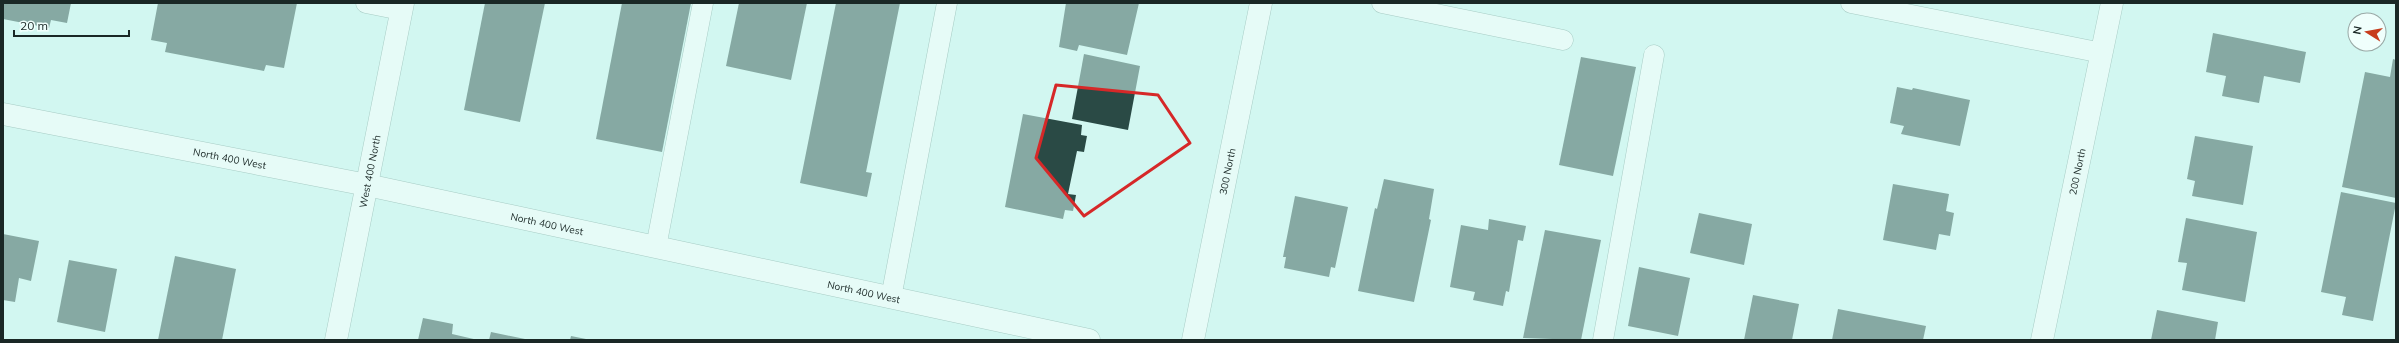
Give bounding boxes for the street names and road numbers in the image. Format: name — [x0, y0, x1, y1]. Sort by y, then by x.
street label: West 400 North — [356, 134, 383, 209]
street label: North 400 West — [192, 145, 268, 172]
street label: 300 North — [1216, 147, 1238, 196]
street label: 200 North — [2066, 147, 2088, 196]
street label: North 400 West — [509, 210, 585, 238]
street label: North 400 West — [826, 278, 902, 306]

